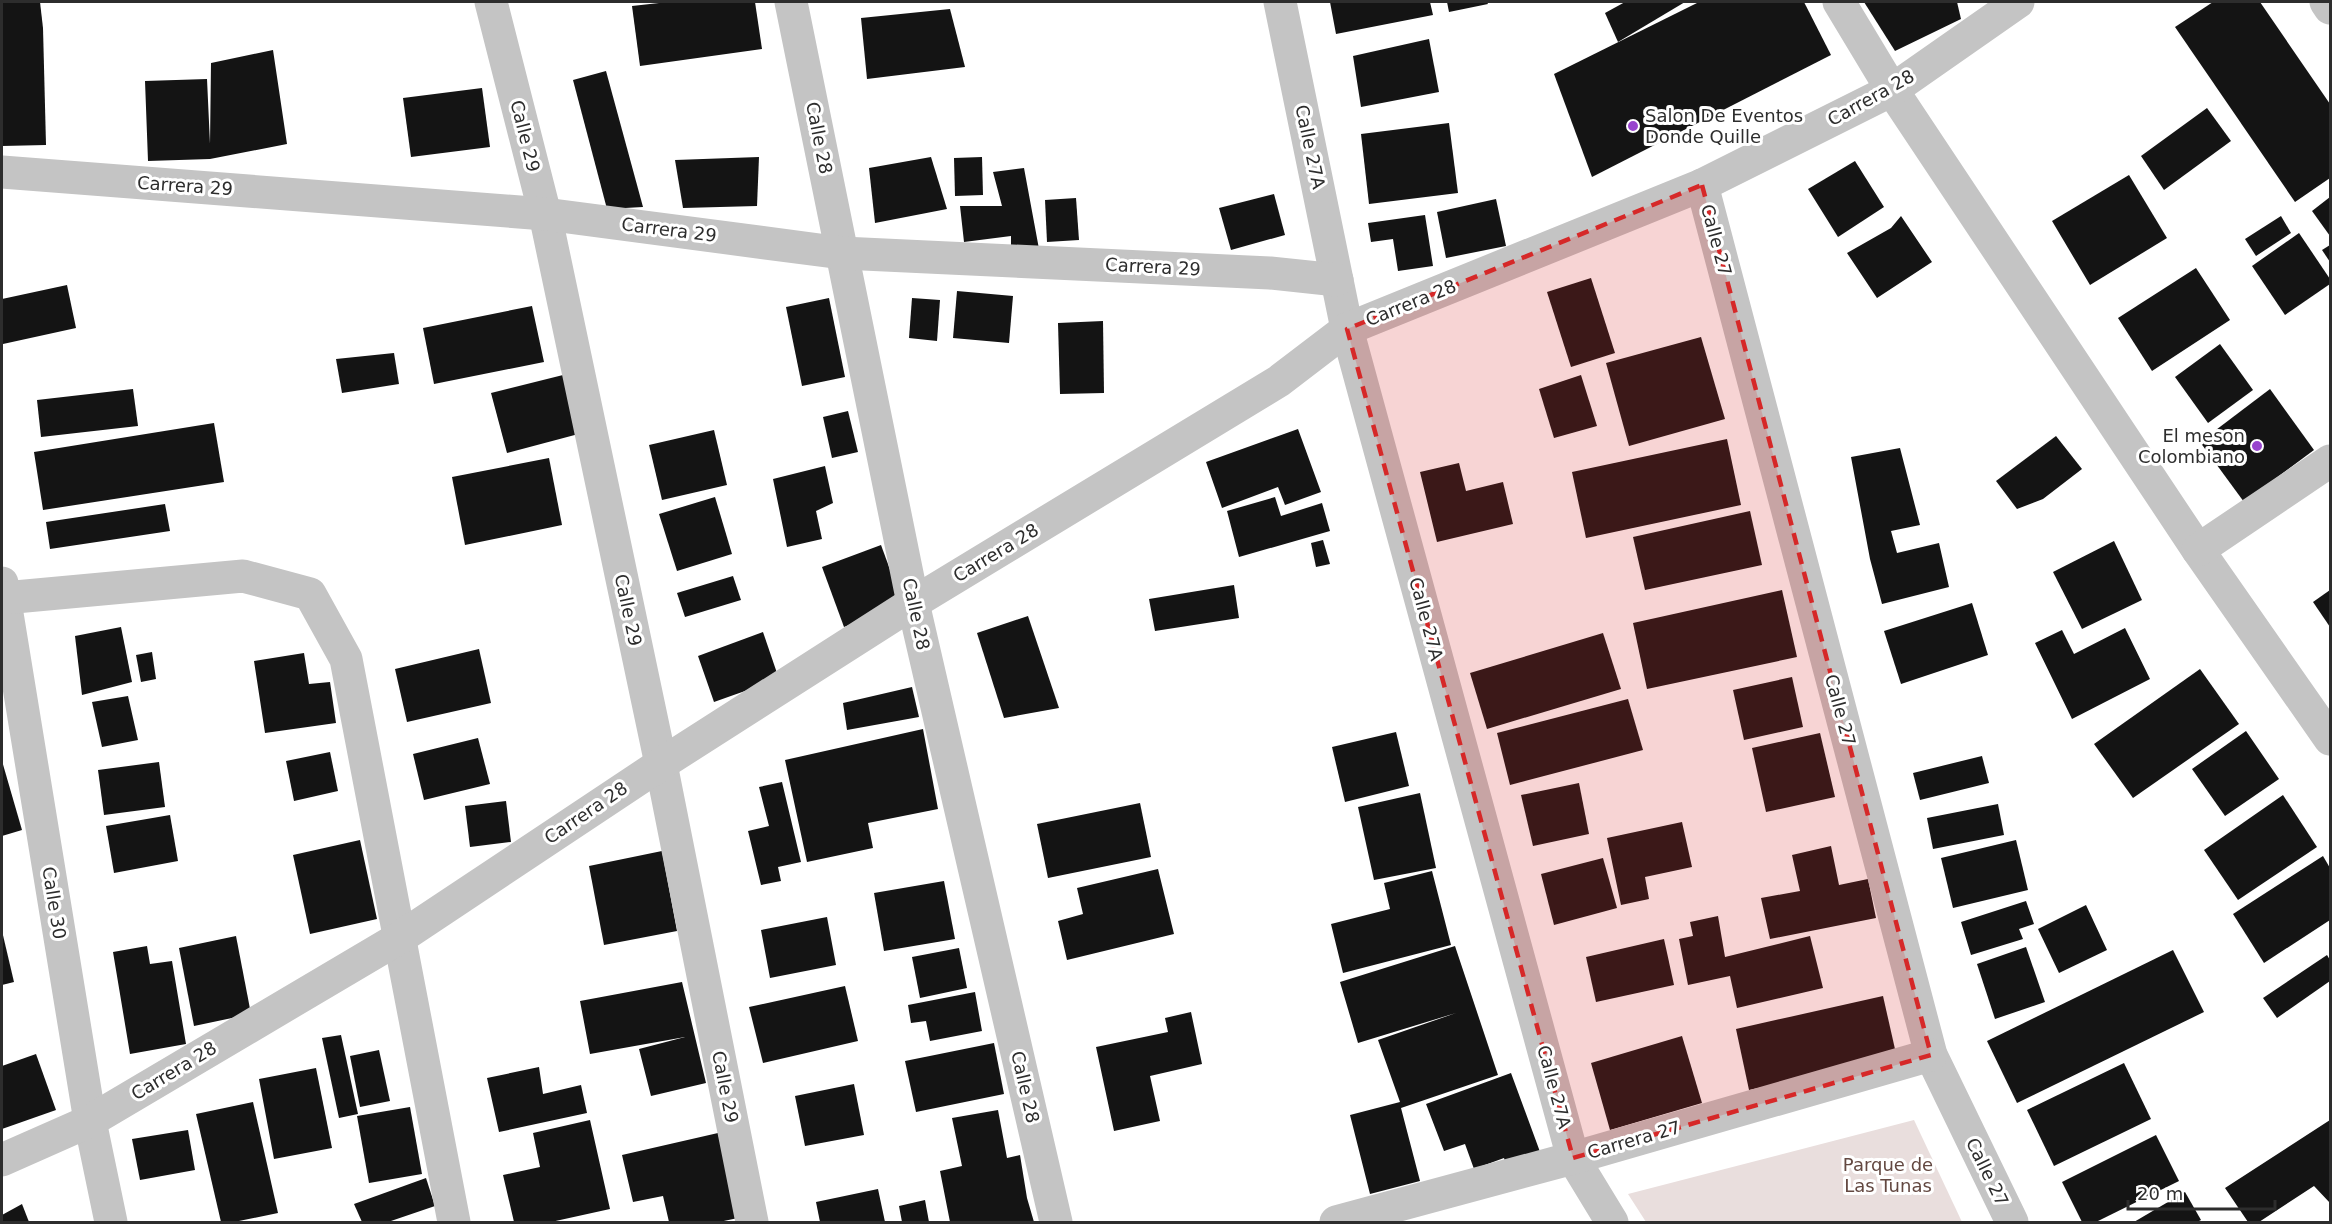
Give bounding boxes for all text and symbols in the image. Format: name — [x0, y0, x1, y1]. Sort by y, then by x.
street label: Carrera 28 — [1824, 65, 1918, 130]
street label: Calle 29 — [506, 98, 545, 174]
street label: Calle 28 — [802, 100, 837, 176]
street label: Calle 27A — [1291, 103, 1330, 192]
place label: Salon De Eventos Donde Quille — [1645, 105, 1803, 147]
marker: Salon De Eventos Donde Quille — [1626, 119, 1640, 133]
street label: Carrera 29 — [137, 172, 234, 199]
street label: Calle 27 — [1697, 202, 1736, 278]
street label: Carrera 29 — [620, 213, 718, 246]
street label: Carrera 29 — [1105, 254, 1201, 279]
street label: Carrera 28 — [1362, 275, 1459, 330]
place label: El meson Colombiano — [2138, 425, 2245, 467]
marker: El meson Colombiano — [2250, 439, 2264, 453]
street label: Carrera 28 — [949, 519, 1042, 586]
street label: Calle 29 — [611, 572, 646, 648]
street label: Calle 27A — [1405, 575, 1448, 664]
street label: Calle 28 — [899, 576, 934, 652]
street label: Calle 27 — [1821, 672, 1860, 748]
street label: Carrera 28 — [540, 777, 631, 848]
street label: Calle 30 — [38, 865, 71, 941]
street label: Carrera 28 — [127, 1037, 220, 1104]
street label: Calle 27A — [1533, 1043, 1576, 1132]
street label: Calle 29 — [708, 1049, 743, 1125]
street label: Calle 28 — [1007, 1049, 1044, 1125]
street label: Carrera 27 — [1585, 1116, 1683, 1163]
street label: Calle 27 — [1962, 1134, 2013, 1209]
park label: Parque de Las Tunas — [1843, 1154, 1933, 1196]
scale bar — [2128, 1173, 2275, 1211]
text: 20 m — [2137, 1183, 2183, 1204]

